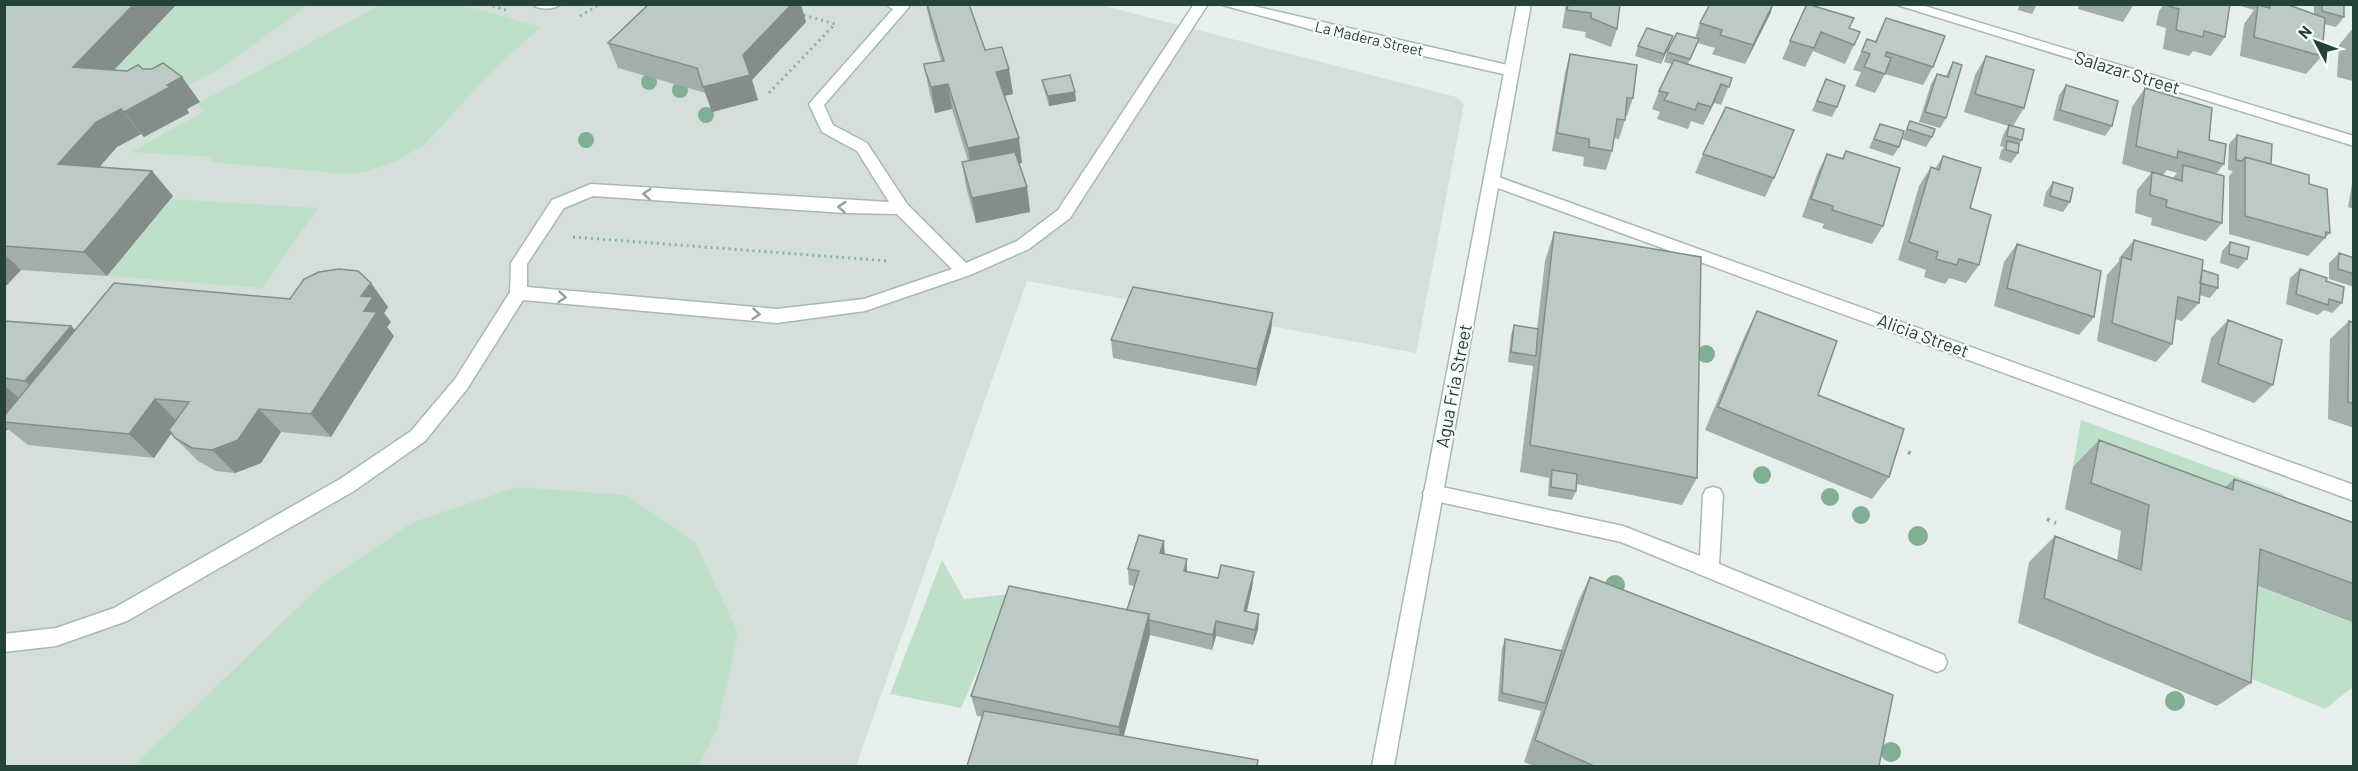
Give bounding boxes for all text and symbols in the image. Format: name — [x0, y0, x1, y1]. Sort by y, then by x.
north arrow — [2286, 12, 2346, 72]
street label: La Madera Street — [1313, 17, 1425, 59]
text: N — [2294, 22, 2315, 42]
street label: Salazar Street — [2072, 46, 2183, 99]
one-way arrow — [643, 188, 652, 201]
one-way arrow — [838, 201, 847, 213]
one-way arrow — [557, 290, 566, 303]
one-way arrow — [751, 307, 761, 320]
street label: Alicia Street — [1875, 308, 1972, 362]
street label: Agua Fria Street — [1430, 322, 1476, 450]

